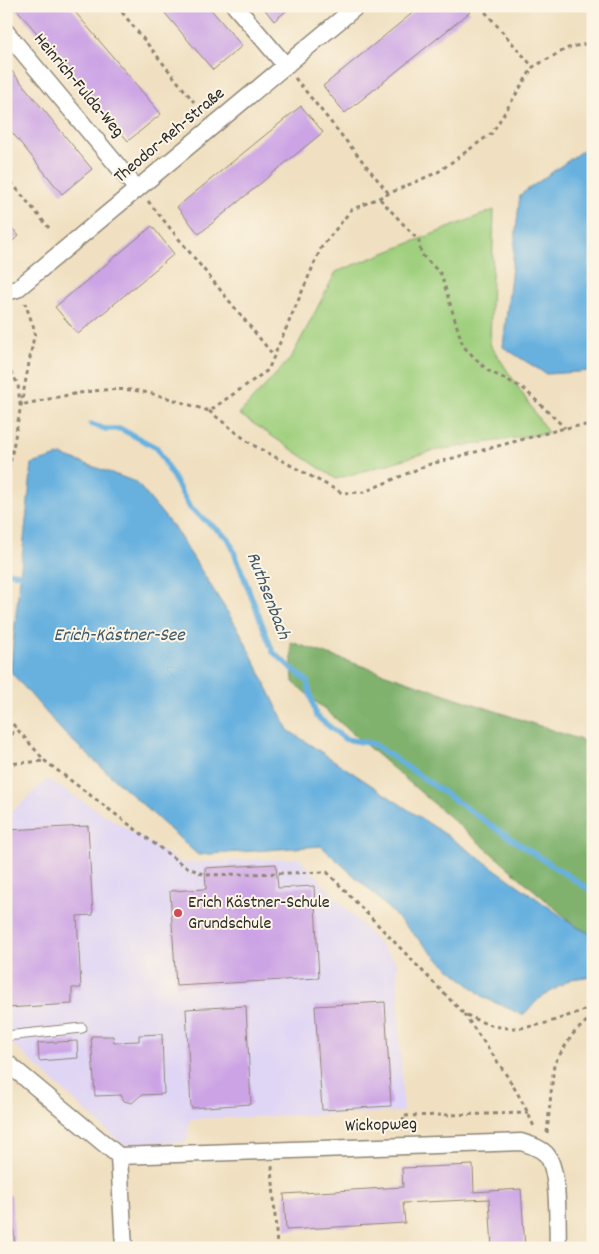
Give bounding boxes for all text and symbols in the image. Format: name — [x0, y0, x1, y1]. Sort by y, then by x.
street label: Heinrich-Fulda-Weg — [27, 28, 129, 144]
street label: Theodor-Reh-Straße — [109, 82, 231, 190]
water label: Ruthsenbach — [238, 548, 297, 645]
water label: Erich-Kästner-See — [53, 623, 186, 650]
place label: Erich Kästner-Schule Grundschule — [188, 891, 330, 937]
marker: Erich Kästner-Schule Grundschule — [172, 907, 184, 919]
street label: Wickopweg — [345, 1112, 417, 1140]

